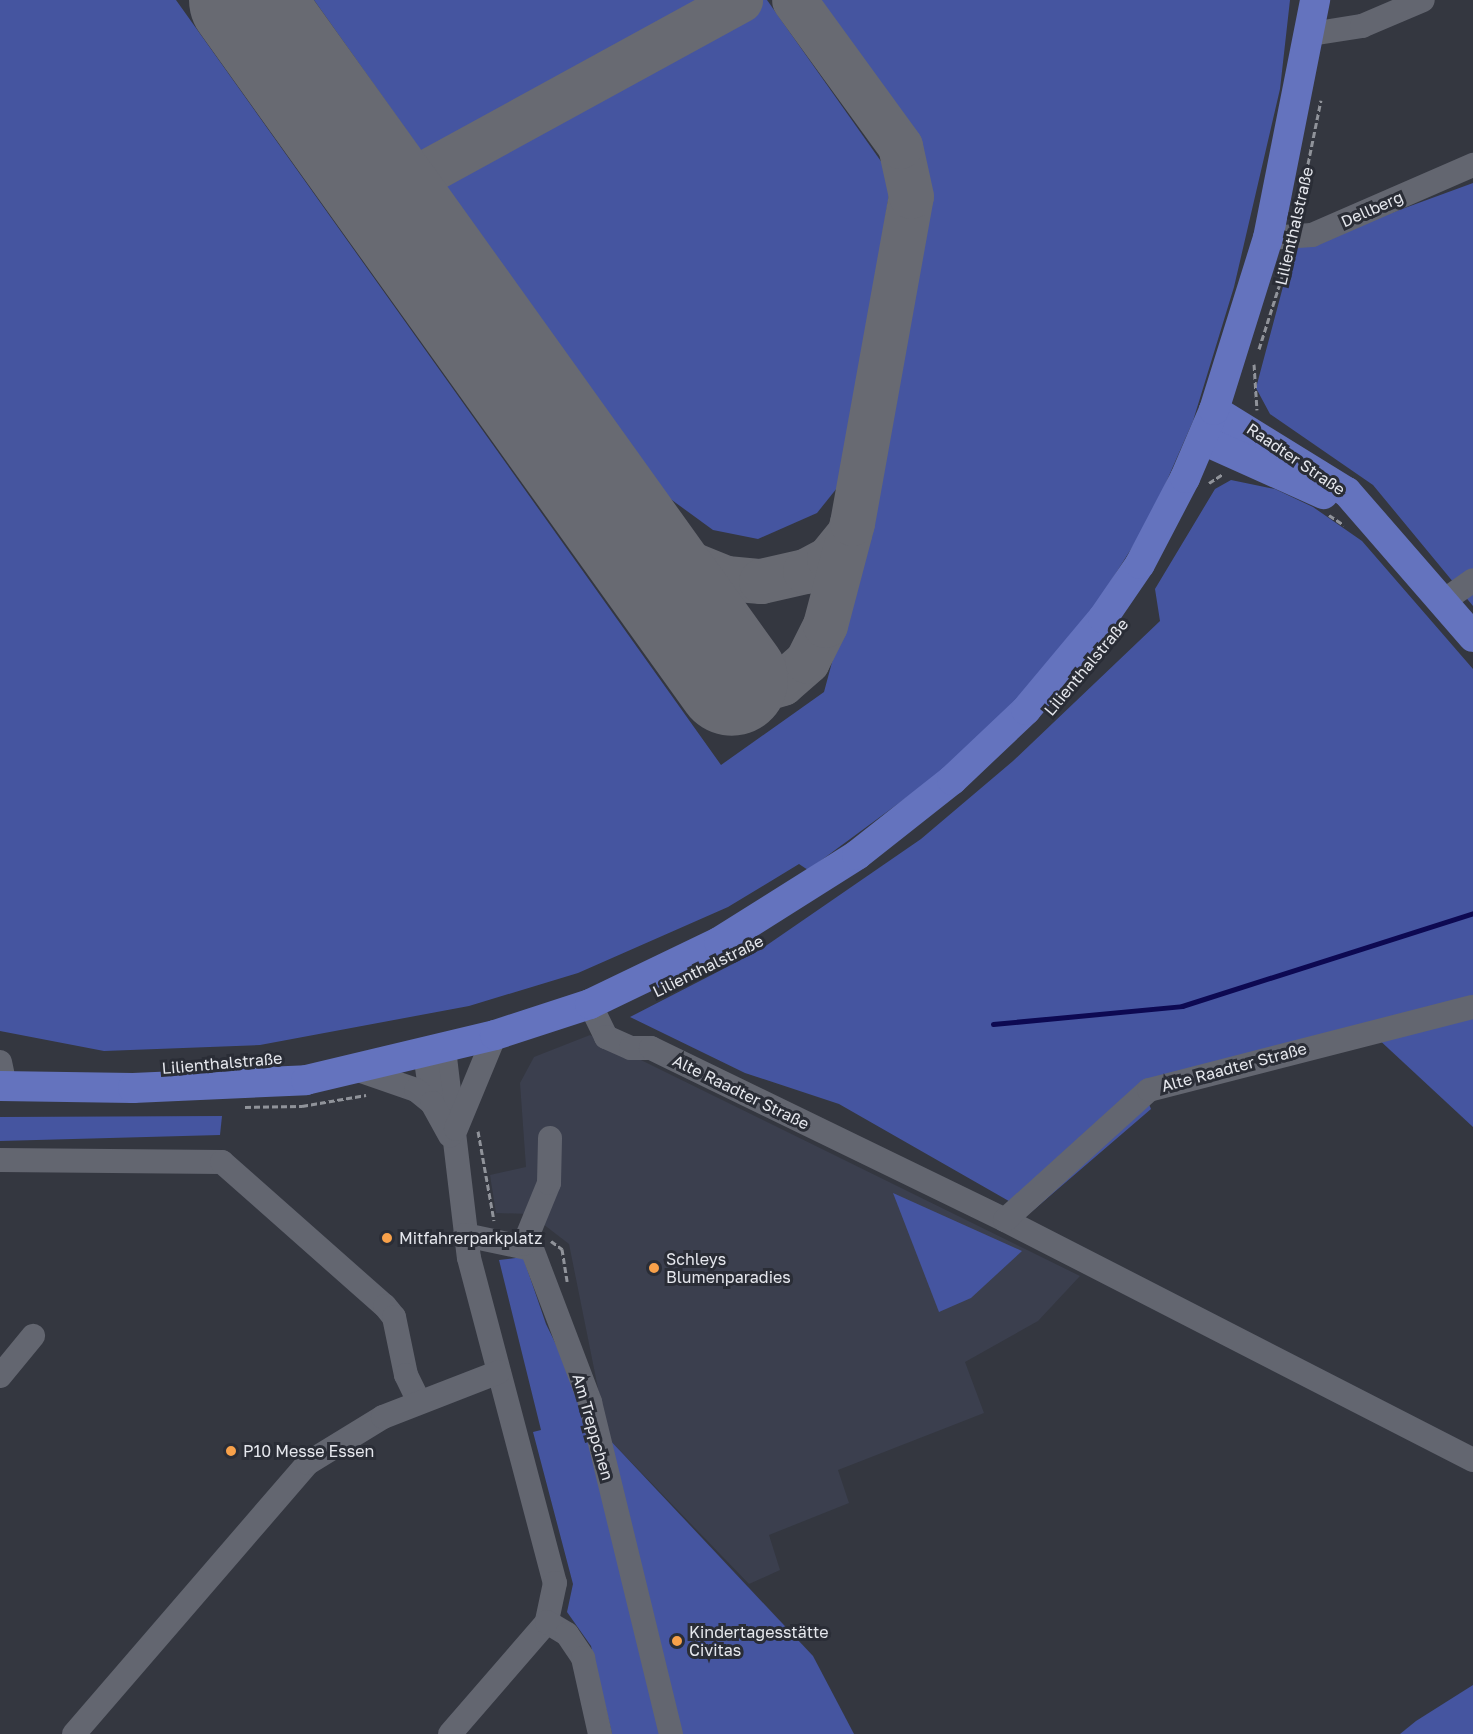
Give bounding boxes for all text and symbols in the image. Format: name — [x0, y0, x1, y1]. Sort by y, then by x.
street label: Lilienthalstraße — [1271, 165, 1317, 287]
street label: Dellberg — [1338, 187, 1406, 231]
street label: Raadter Straße — [1243, 419, 1349, 499]
street label: Lilienthalstraße — [1040, 615, 1132, 719]
street label: Lilienthalstraße — [650, 931, 766, 1001]
street label: Alte Raadter Straße — [1159, 1038, 1309, 1096]
street label: Lilienthalstraße — [161, 1048, 283, 1078]
street label: Alte Raadter Straße — [670, 1051, 812, 1133]
place label: Mitfahrerparkplatz — [399, 1228, 542, 1248]
marker: Mitfahrerparkplatz — [380, 1231, 394, 1245]
place label: Schleys Blumenparadies — [666, 1249, 791, 1287]
marker: Schleys Blumenparadies — [647, 1261, 661, 1275]
street label: Am Treppchen — [569, 1371, 617, 1483]
place label: P10 Messe Essen — [243, 1441, 374, 1461]
marker: P10 Messe Essen — [224, 1444, 238, 1458]
place label: Kindertagesstätte Civitas — [689, 1622, 829, 1660]
marker: Kindertagesstätte Civitas — [670, 1634, 684, 1648]

